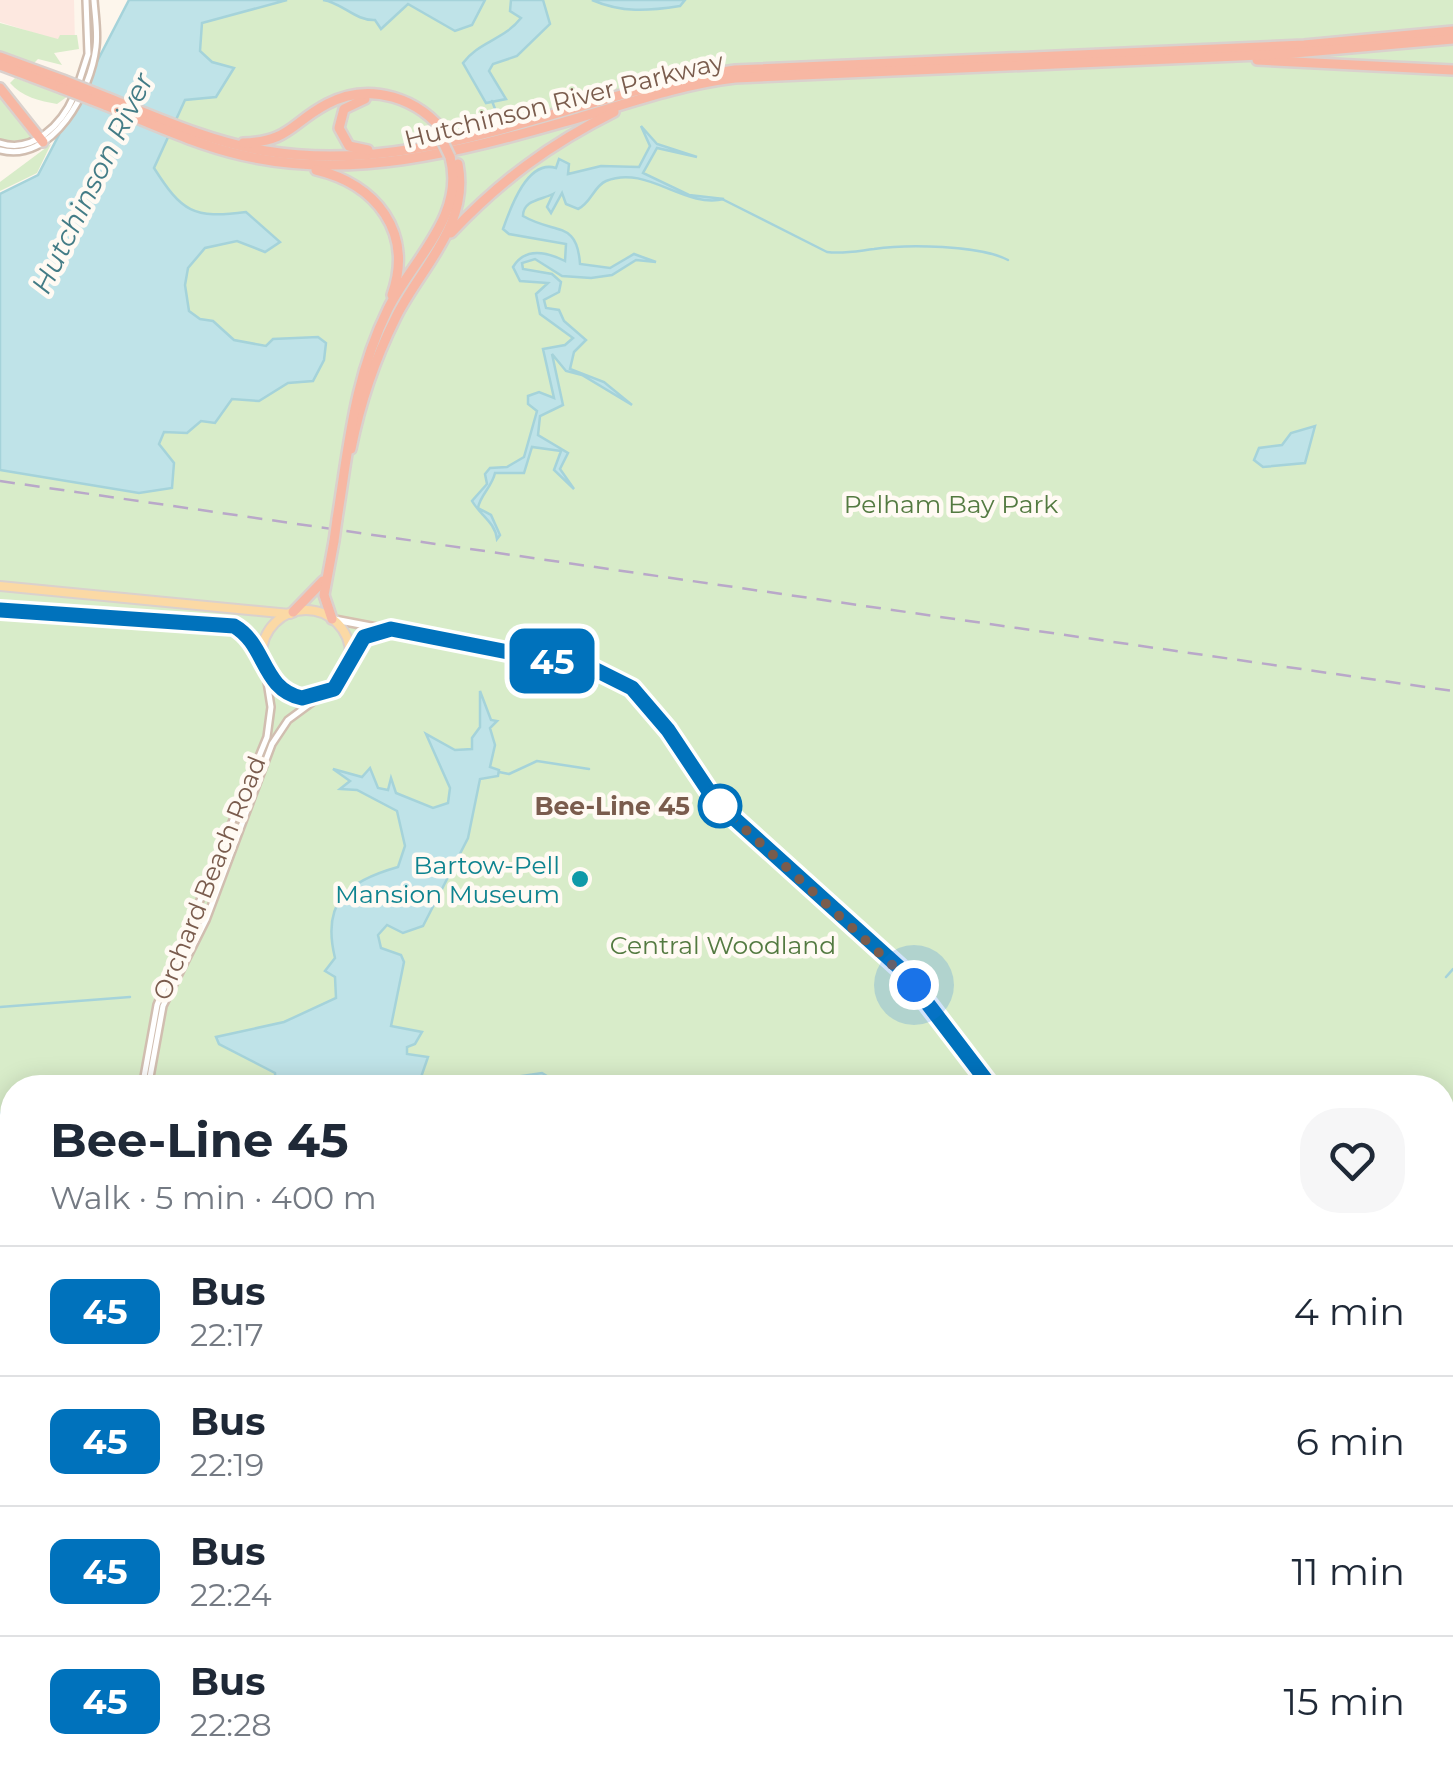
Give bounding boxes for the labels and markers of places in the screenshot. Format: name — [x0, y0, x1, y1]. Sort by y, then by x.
marker: Bee-Line 45 — [699, 785, 741, 827]
place label: Bee-Line 45 — [534, 791, 690, 821]
place label: Bartow-Pell Mansion Museum — [335, 850, 560, 909]
marker: Bartow-Pell Mansion Museum — [569, 868, 591, 890]

